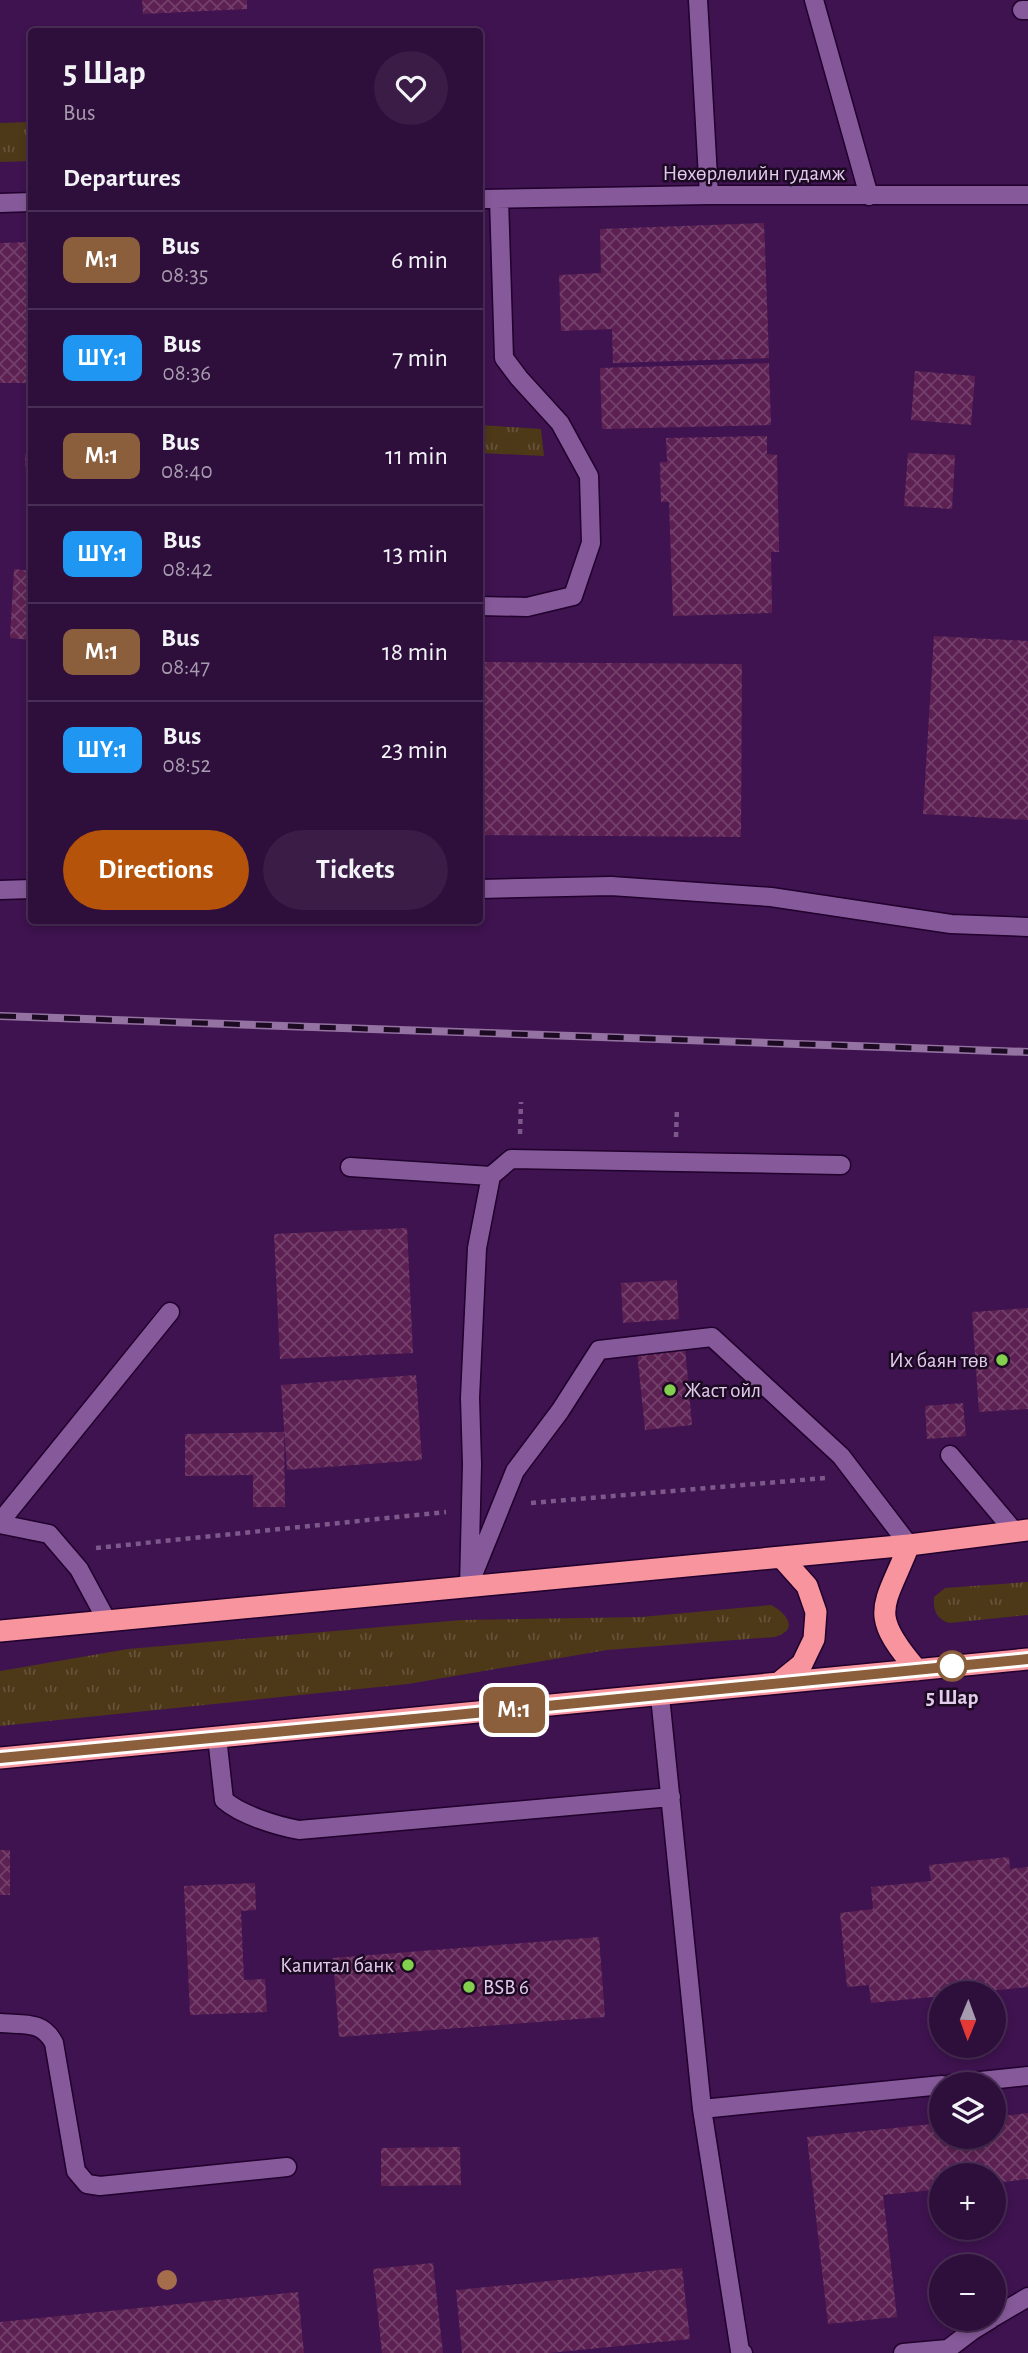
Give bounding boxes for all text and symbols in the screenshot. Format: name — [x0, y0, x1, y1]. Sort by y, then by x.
button: heart — [374, 51, 448, 125]
text: 5 Шар — [63, 57, 146, 90]
text: Bus — [63, 102, 96, 125]
street label: Нөхөрлөлийн гудамж — [663, 163, 846, 184]
text: Departures — [63, 165, 181, 191]
text: Bus — [161, 233, 200, 259]
text: 6 min — [391, 247, 448, 273]
text: М:1 — [85, 248, 118, 272]
text: 08:35 — [161, 264, 208, 287]
text: Bus — [163, 331, 201, 357]
text: 7 min — [392, 345, 448, 371]
text: ШҮ:1 — [77, 346, 128, 370]
text: 08:36 — [163, 362, 211, 385]
text: Bus — [161, 429, 200, 455]
text: 11 min — [385, 443, 448, 469]
text: М:1 — [85, 444, 118, 468]
text: 08:40 — [161, 460, 213, 483]
text: Bus — [163, 527, 201, 553]
text: 13 min — [384, 541, 448, 567]
text: ШҮ:1 — [77, 542, 128, 566]
text: 08:42 — [163, 558, 212, 581]
text: Bus — [161, 625, 200, 651]
text: 18 min — [382, 639, 448, 665]
text: М:1 — [85, 640, 118, 664]
text: 08:47 — [161, 656, 210, 679]
text: Bus — [163, 723, 201, 749]
text: 23 min — [381, 737, 448, 763]
text: ШҮ:1 — [77, 738, 128, 762]
text: 08:52 — [163, 754, 211, 777]
button: Directions — [63, 830, 249, 910]
button: Tickets — [263, 830, 448, 910]
place label: Их баян төв — [889, 1350, 988, 1371]
marker: Их баян төв — [994, 1352, 1010, 1368]
place label: Жаст ойл — [684, 1380, 761, 1401]
marker: Жаст ойл — [662, 1382, 678, 1398]
marker: 5 Шар — [937, 1651, 967, 1681]
line badge: М:1 — [474, 1687, 554, 1733]
place label: 5 Шар — [926, 1687, 978, 1708]
text: М:1 — [497, 1698, 531, 1722]
place label: Капитал банк — [280, 1955, 394, 1976]
marker: Капитал банк — [400, 1957, 416, 1973]
place label: BSB 6 — [483, 1977, 529, 1998]
marker: BSB 6 — [461, 1979, 477, 1995]
north arrow — [929, 1981, 1006, 2058]
map controls — [929, 1981, 1006, 2331]
button: layers — [929, 2072, 1006, 2149]
button: + — [929, 2163, 1006, 2240]
button: − — [929, 2254, 1006, 2331]

